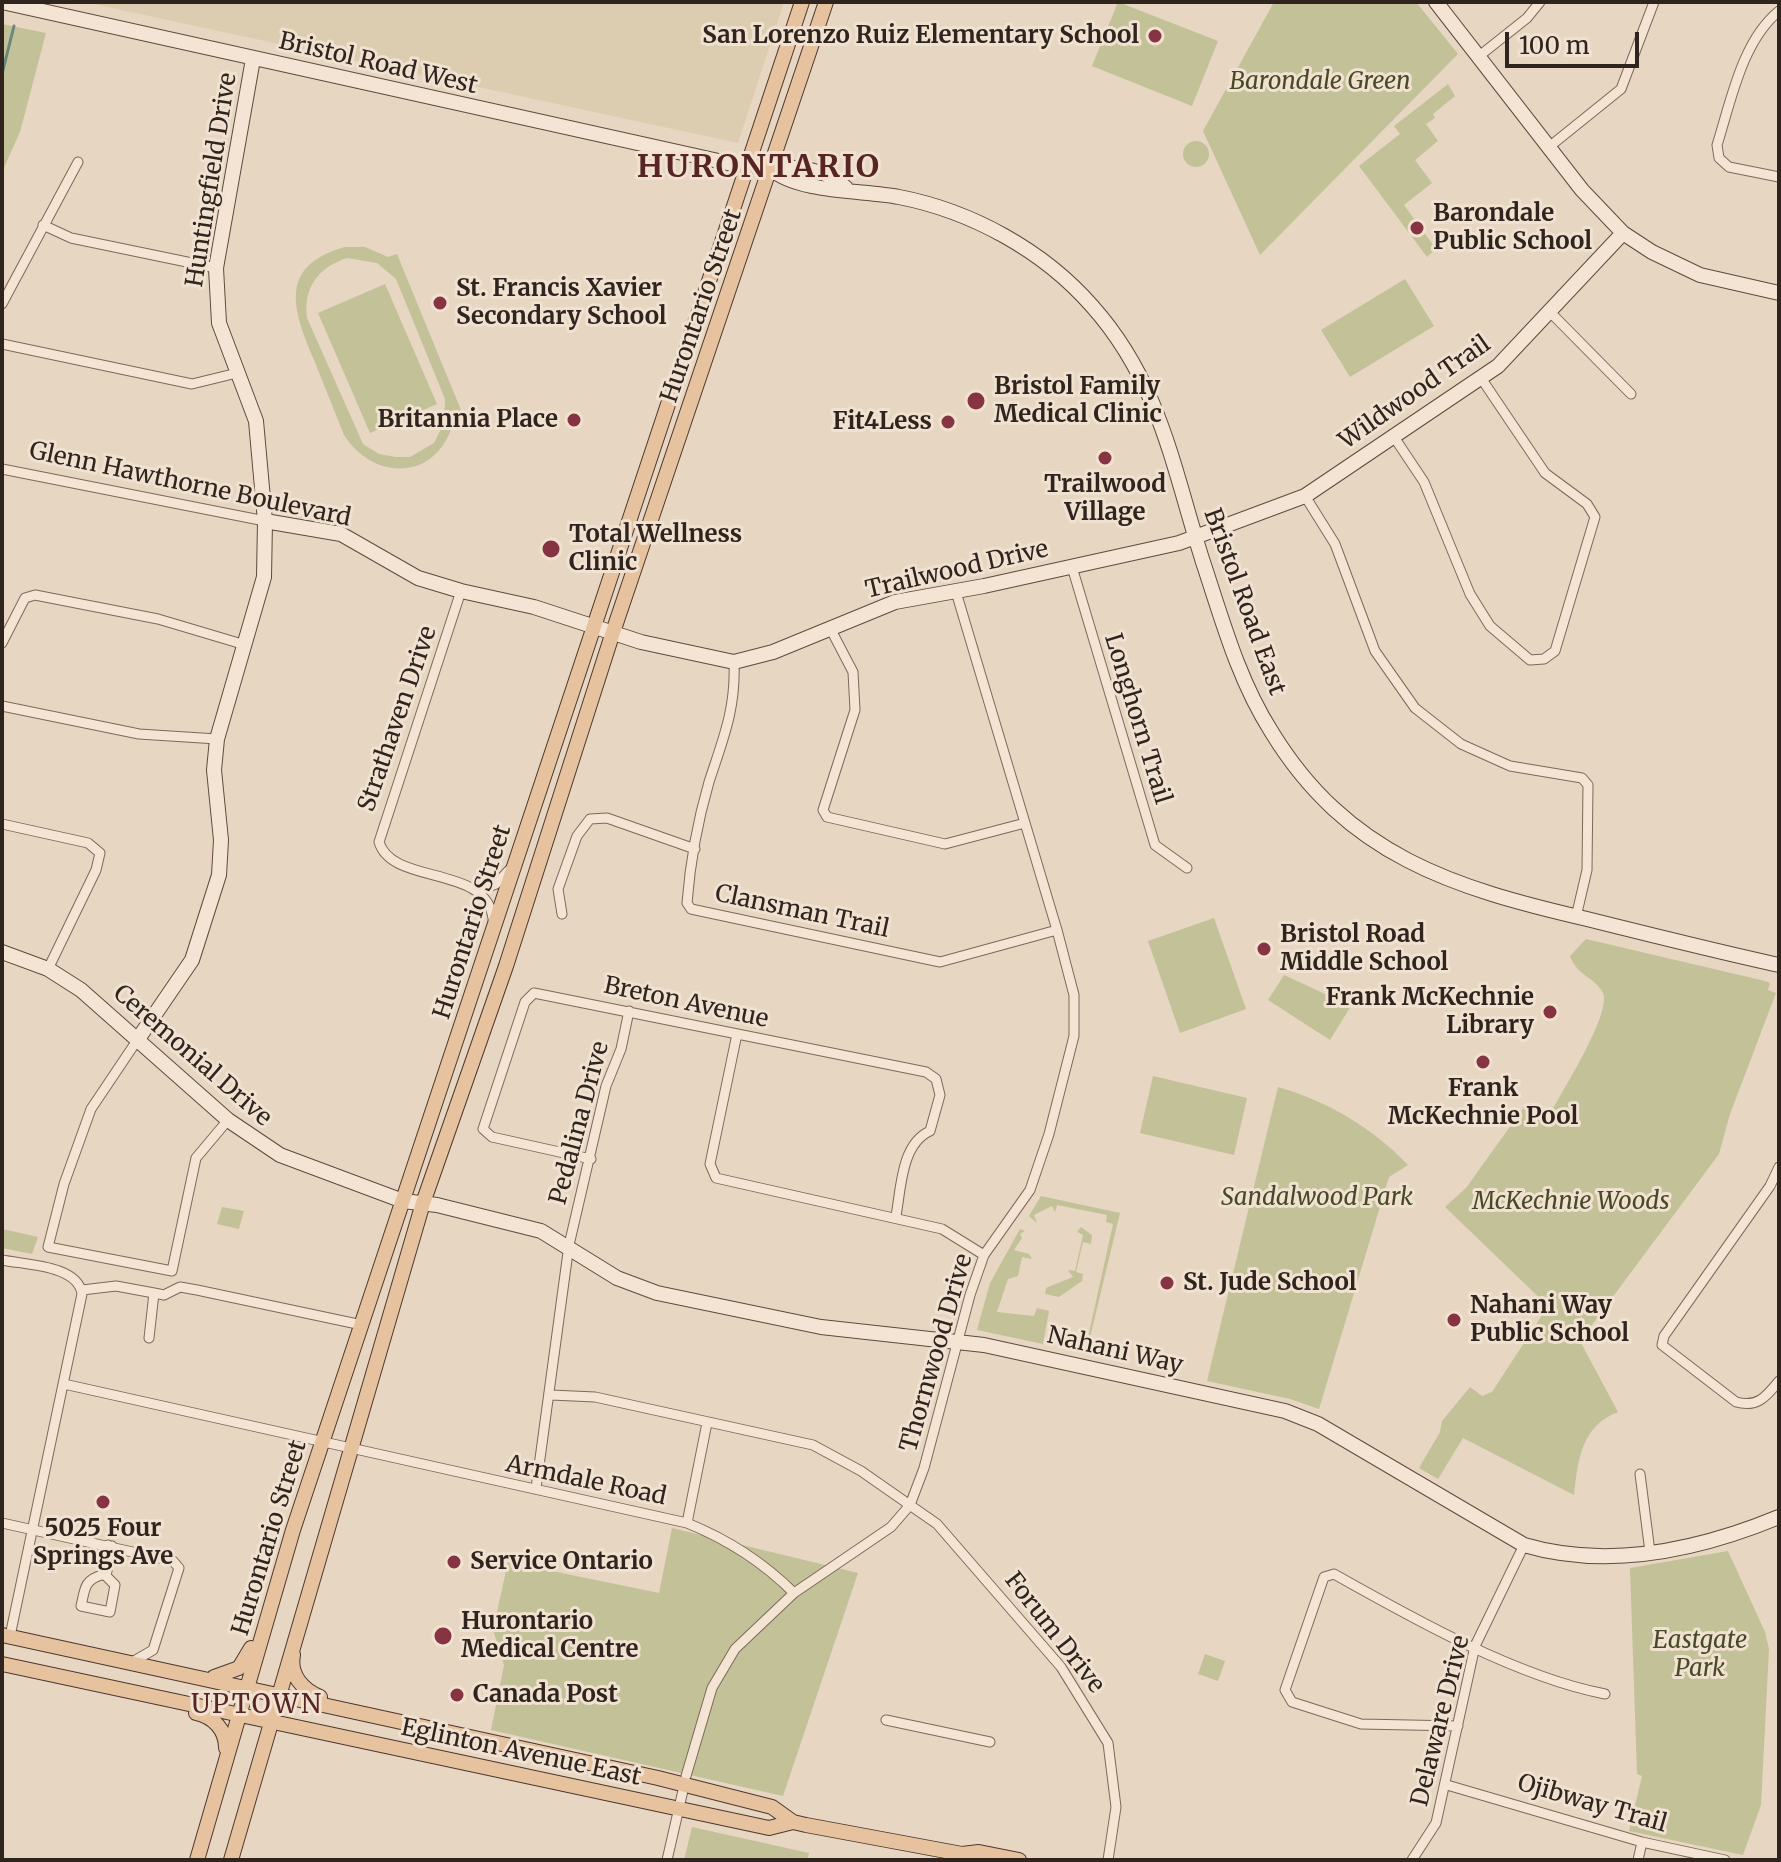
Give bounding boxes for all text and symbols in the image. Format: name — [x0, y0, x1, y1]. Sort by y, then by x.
scale bar — [1509, 16, 1643, 66]
place label: San Lorenzo Ruiz Elementary School — [702, 22, 1139, 50]
street label: Bristol Road West — [276, 27, 480, 101]
marker: San Lorenzo Ruiz Elementary School — [1146, 27, 1164, 45]
text: 100 m — [1519, 30, 1589, 61]
park label: Barondale Green — [1229, 68, 1411, 96]
street label: Huntingfield Drive — [181, 71, 243, 289]
district label: HURONTARIO — [637, 149, 881, 187]
place label: Barondale Public School — [1433, 200, 1592, 256]
street label: Hurontario Street — [655, 206, 749, 406]
marker: Barondale Public School — [1408, 219, 1426, 237]
place label: St. Francis Xavier Secondary School — [456, 275, 667, 331]
marker: St. Francis Xavier Secondary School — [431, 294, 449, 312]
street label: Wildwood Trail — [1334, 330, 1496, 456]
place label: Bristol Family Medical Clinic — [994, 373, 1162, 429]
marker: Bristol Family Medical Clinic — [965, 390, 987, 412]
place label: Britannia Place — [377, 406, 558, 434]
place label: Fit4Less — [833, 408, 932, 436]
marker: Britannia Place — [565, 411, 583, 429]
marker: Fit4Less — [939, 413, 957, 431]
street label: Glenn Hawthorne Boulevard — [27, 437, 353, 533]
marker: Trailwood Village — [1096, 449, 1114, 467]
place label: Trailwood Village — [1044, 471, 1166, 527]
street label: Bristol Road East — [1197, 505, 1291, 699]
place label: Total Wellness Clinic — [569, 521, 742, 577]
street label: Trailwood Drive — [863, 535, 1051, 605]
marker: Total Wellness Clinic — [540, 538, 562, 560]
street label: Strathaven Drive — [353, 622, 443, 816]
street label: Longhorn Trail — [1097, 630, 1177, 808]
street label: Hurontario Street — [428, 821, 518, 1023]
street label: Clansman Trail — [712, 880, 892, 944]
place label: Bristol Road Middle School — [1280, 921, 1448, 977]
marker: Bristol Road Middle School — [1255, 940, 1273, 958]
street label: Breton Avenue — [601, 972, 771, 1034]
street label: Ceremonial Drive — [107, 979, 277, 1133]
place label: Frank McKechnie Library — [1326, 984, 1534, 1040]
marker: Frank McKechnie Library — [1541, 1003, 1559, 1021]
street label: Pedalina Drive — [544, 1038, 616, 1208]
marker: Frank McKechnie Pool — [1474, 1053, 1492, 1071]
place label: Frank McKechnie Pool — [1388, 1075, 1578, 1131]
park label: Sandalwood Park — [1221, 1184, 1413, 1212]
park label: McKechnie Woods — [1472, 1188, 1670, 1216]
street label: Thornwood Drive — [895, 1251, 979, 1455]
place label: St. Jude School — [1183, 1269, 1356, 1297]
marker: St. Jude School — [1158, 1274, 1176, 1292]
place label: Nahani Way Public School — [1470, 1292, 1629, 1348]
marker: Nahani Way Public School — [1445, 1311, 1463, 1329]
street label: Nahani Way — [1044, 1321, 1186, 1381]
street label: Hurontario Street — [227, 1437, 313, 1639]
street label: Armdale Road — [503, 1450, 669, 1512]
marker: 5025 Four Springs Ave — [94, 1493, 112, 1511]
place label: 5025 Four Springs Ave — [33, 1515, 173, 1571]
place label: Service Ontario — [470, 1548, 653, 1576]
marker: Service Ontario — [445, 1553, 463, 1571]
street label: Forum Drive — [998, 1567, 1110, 1699]
place label: Hurontario Medical Centre — [461, 1608, 638, 1664]
marker: Hurontario Medical Centre — [432, 1625, 454, 1647]
park label: Eastgate Park — [1653, 1627, 1747, 1683]
street label: Delaware Drive — [1406, 1633, 1476, 1809]
place label: Canada Post — [473, 1681, 618, 1709]
marker: Canada Post — [448, 1686, 466, 1704]
district label: UPTOWN — [191, 1690, 323, 1722]
street label: Eglinton Avenue East — [398, 1713, 644, 1793]
street label: Ojibway Trail — [1514, 1769, 1670, 1839]

